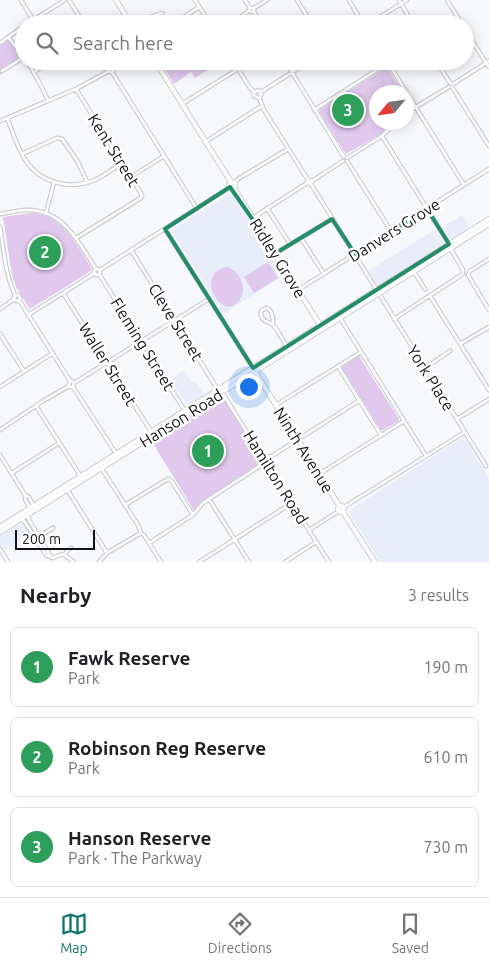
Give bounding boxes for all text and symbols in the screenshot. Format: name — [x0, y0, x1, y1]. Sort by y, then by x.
search box — [15, 15, 474, 70]
icon: search — [33, 29, 61, 57]
text: Search here — [73, 32, 173, 54]
north arrow — [369, 85, 414, 130]
pin: 3 — [332, 91, 364, 129]
street label: Kent Street — [85, 110, 144, 190]
street label: Danvers Grove — [345, 195, 443, 265]
street label: Ridley Grove — [246, 215, 310, 301]
pin: 2 — [29, 233, 61, 271]
street label: Cleve Street — [145, 280, 207, 365]
street label: Fleming Street — [107, 294, 179, 394]
street label: Waller Street — [75, 319, 141, 409]
street label: York Place — [404, 342, 458, 414]
your location — [236, 374, 262, 400]
street label: Hanson Road — [136, 385, 226, 451]
street label: Ninth Avenue — [271, 404, 337, 496]
street label: Hamilton Road — [240, 427, 312, 527]
pin: 1 — [192, 432, 224, 470]
scale bar — [15, 527, 95, 550]
text: 200 m — [22, 531, 61, 547]
text: Nearby — [20, 583, 91, 607]
text: 3 results — [408, 586, 469, 604]
text: Fawk Reserve — [68, 647, 191, 669]
text: 1 — [32, 658, 42, 676]
text: 190 m — [423, 658, 468, 676]
text: Park — [68, 669, 100, 687]
text: Robinson Reg Reserve — [68, 737, 266, 759]
text: 2 — [32, 748, 42, 766]
text: 610 m — [423, 748, 468, 766]
text: Park — [68, 759, 100, 777]
text: Hanson Reserve — [68, 827, 211, 849]
text: 3 — [32, 838, 42, 856]
text: 730 m — [423, 838, 468, 856]
text: Park · The Parkway — [68, 849, 202, 867]
tab: Map — [60, 910, 88, 956]
tab: Directions — [208, 910, 272, 956]
tab: Saved — [392, 910, 429, 956]

